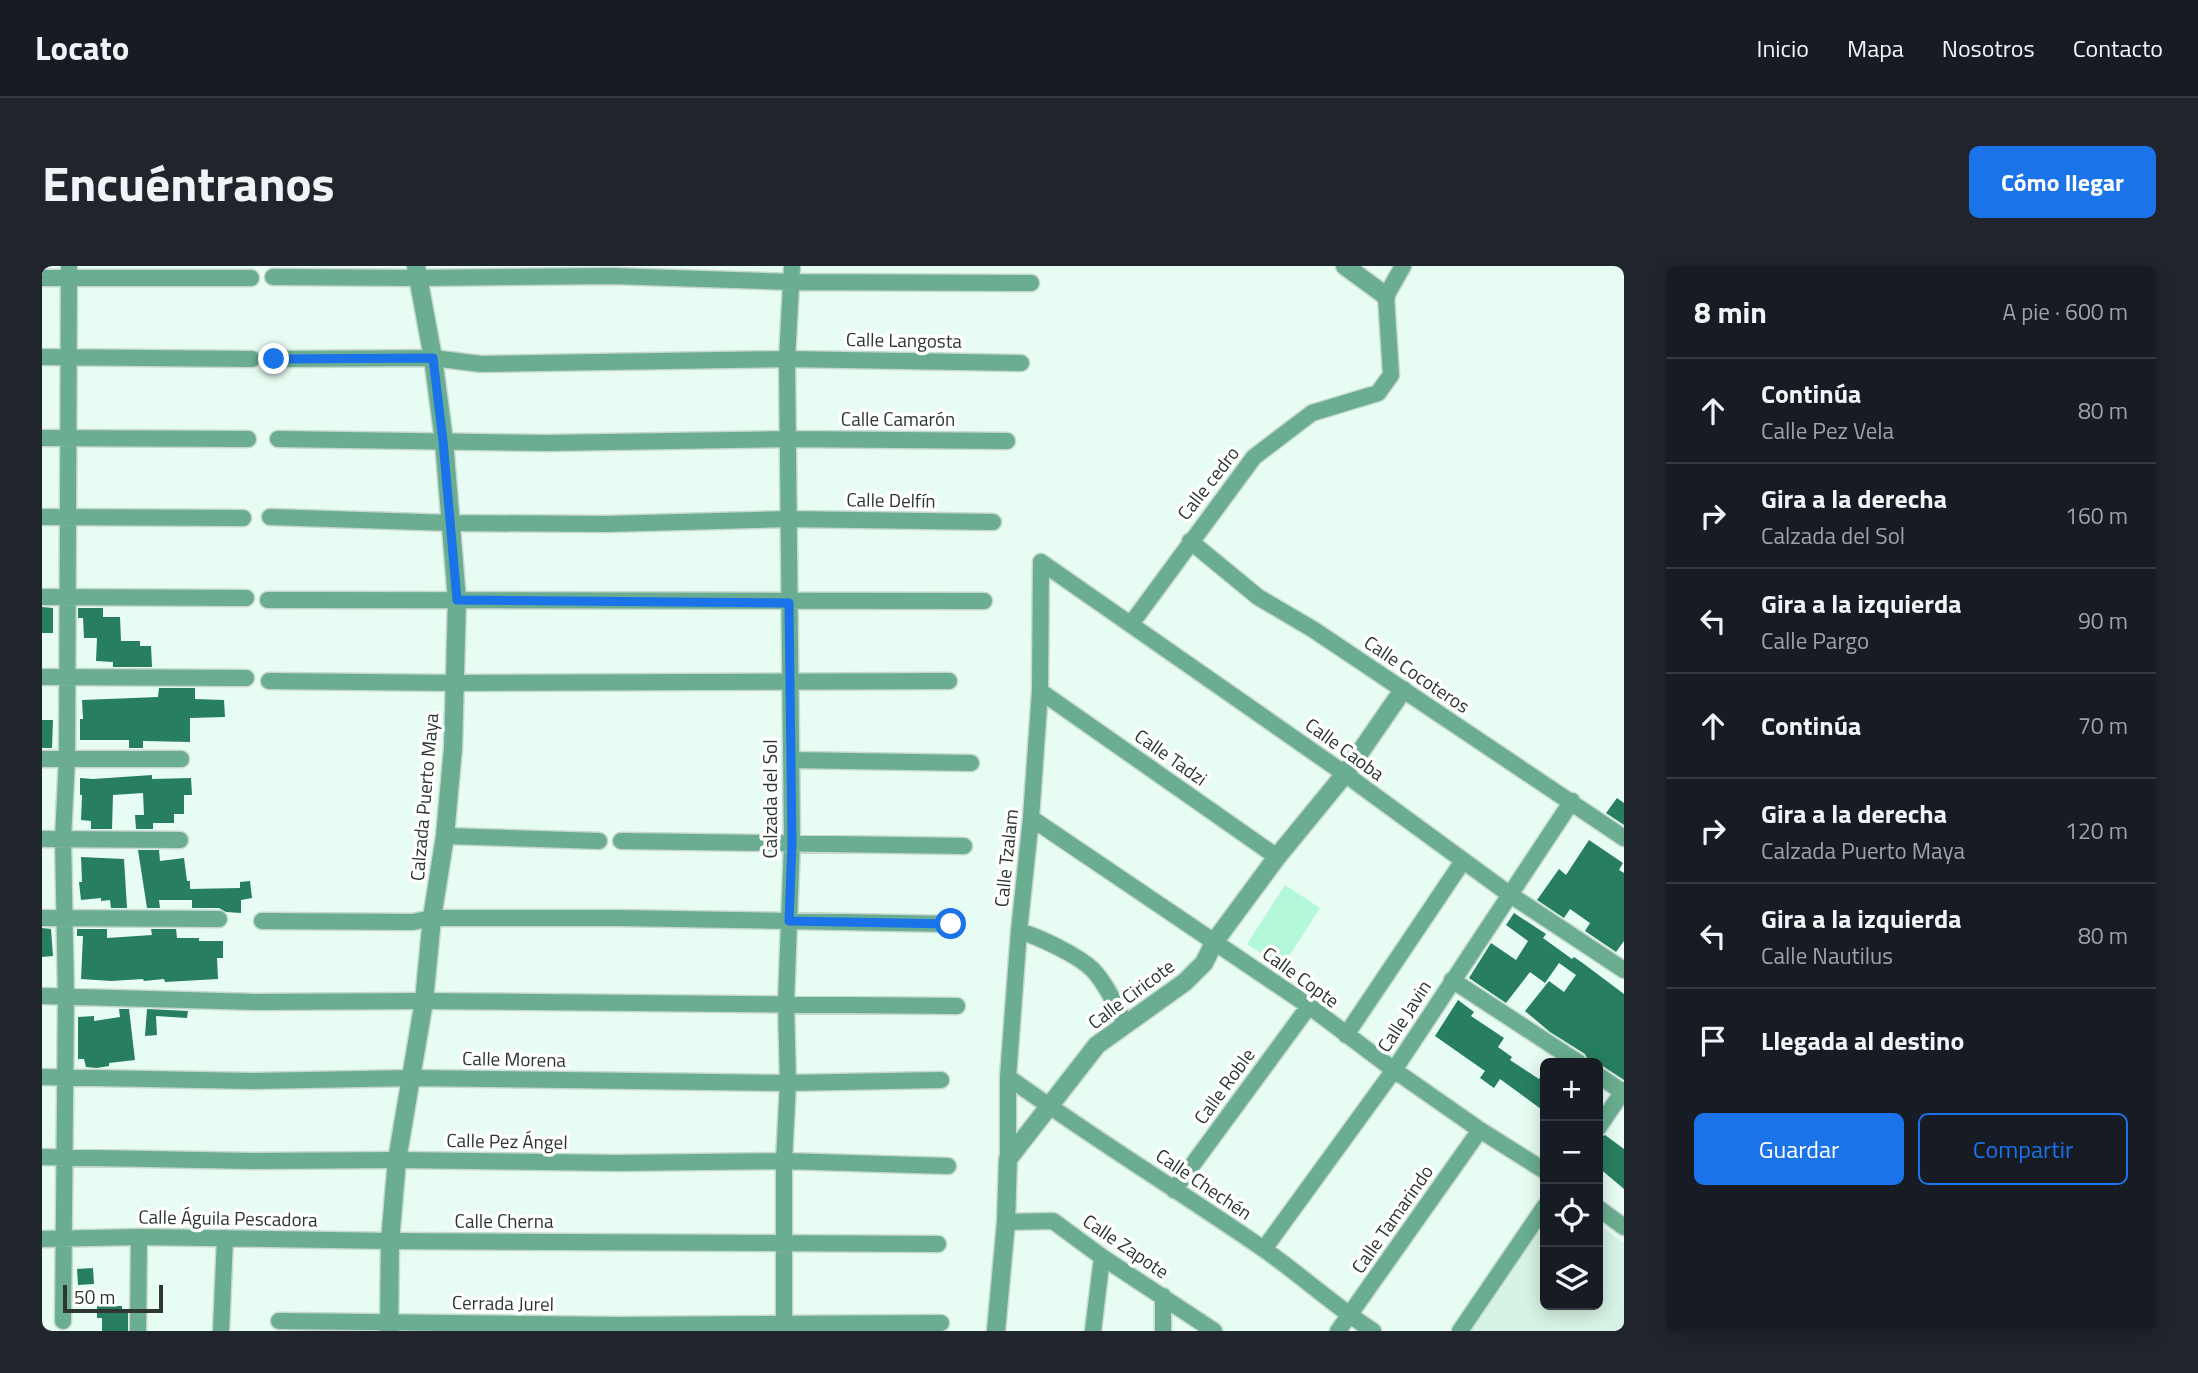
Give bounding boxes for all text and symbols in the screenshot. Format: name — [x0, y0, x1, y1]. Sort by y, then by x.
text: Locato — [35, 23, 129, 73]
text: Inicio — [1757, 30, 1809, 66]
text: Mapa — [1847, 30, 1904, 66]
text: Nosotros — [1942, 30, 2035, 66]
text: Contacto — [2073, 30, 2163, 66]
text: Encuéntranos — [42, 145, 335, 220]
button: Cómo llegar — [1969, 146, 2156, 218]
text: 8 min — [1694, 289, 1767, 335]
text: A pie · 600 m — [2002, 294, 2128, 329]
street label: Calle Langosta — [846, 324, 963, 355]
route end — [258, 343, 289, 374]
text: Continúa — [1761, 374, 1861, 413]
icon: ahead — [1694, 392, 1732, 430]
text: 80 m — [2078, 393, 2128, 428]
street label: Calle Camarón — [841, 404, 955, 433]
text: Calle Pez Vela — [1761, 413, 1894, 448]
street label: Calle cedro — [1170, 440, 1246, 526]
text: Gira a la derecha — [1761, 479, 1947, 518]
street label: Calle Delfín — [846, 484, 936, 515]
icon: right — [1694, 497, 1732, 535]
text: 160 m — [2065, 498, 2128, 533]
text: Calzada del Sol — [1761, 518, 1905, 553]
text: Gira a la izquierda — [1761, 584, 1962, 623]
icon: left — [1694, 602, 1732, 640]
text: 90 m — [2078, 603, 2128, 638]
text: Calle Pargo — [1761, 623, 1869, 658]
street label: Calle Cocoteros — [1359, 627, 1476, 720]
text: Continúa — [1761, 706, 1861, 745]
icon: ahead — [1694, 707, 1732, 745]
text: 70 m — [2078, 708, 2128, 743]
street label: Calle Caoba — [1300, 710, 1391, 788]
street label: Calzada Puerto Maya — [402, 711, 445, 882]
street label: Calle Tadzi — [1129, 721, 1214, 792]
street label: Calzada del Sol — [755, 739, 784, 859]
text: Gira a la derecha — [1761, 794, 1947, 833]
street label: Calle Tzalam — [986, 807, 1025, 909]
icon: right — [1694, 812, 1732, 850]
text: 120 m — [2065, 813, 2128, 848]
text: Calzada Puerto Maya — [1761, 833, 1965, 868]
text: Gira a la izquierda — [1761, 899, 1962, 938]
route start — [935, 908, 966, 939]
icon: left — [1694, 917, 1732, 955]
text: 80 m — [2078, 918, 2128, 953]
text: Calle Nautilus — [1761, 938, 1893, 973]
street label: Calle Copte — [1257, 939, 1346, 1014]
street label: Calle Ciricote — [1081, 951, 1180, 1036]
street label: Calle Javin — [1369, 974, 1438, 1058]
text: Llegada al destino — [1761, 1021, 1964, 1060]
icon: arrive — [1694, 1022, 1732, 1060]
street label: Calle Roble — [1186, 1042, 1261, 1130]
street label: Calle Morena — [462, 1043, 567, 1074]
map controls — [1540, 1058, 1603, 1310]
button: + — [1540, 1058, 1603, 1121]
button: Guardar — [1694, 1113, 1904, 1185]
button: Compartir — [1918, 1113, 2128, 1185]
button: − — [1540, 1121, 1603, 1184]
street label: Calle Pez Ángel — [446, 1125, 568, 1156]
street label: Calle Chechén — [1150, 1141, 1258, 1227]
street label: Calle Tamarindo — [1343, 1159, 1440, 1279]
button: locate — [1540, 1184, 1603, 1247]
street label: Calle Águila Pescadora — [138, 1201, 318, 1234]
street label: Calle Cherna — [455, 1206, 554, 1235]
street label: Calle Zapote — [1077, 1206, 1175, 1285]
button: layers — [1540, 1247, 1603, 1310]
scale bar — [63, 1282, 163, 1314]
text: 50 m — [74, 1282, 115, 1311]
street label: Cerrada Jurel — [452, 1287, 554, 1318]

